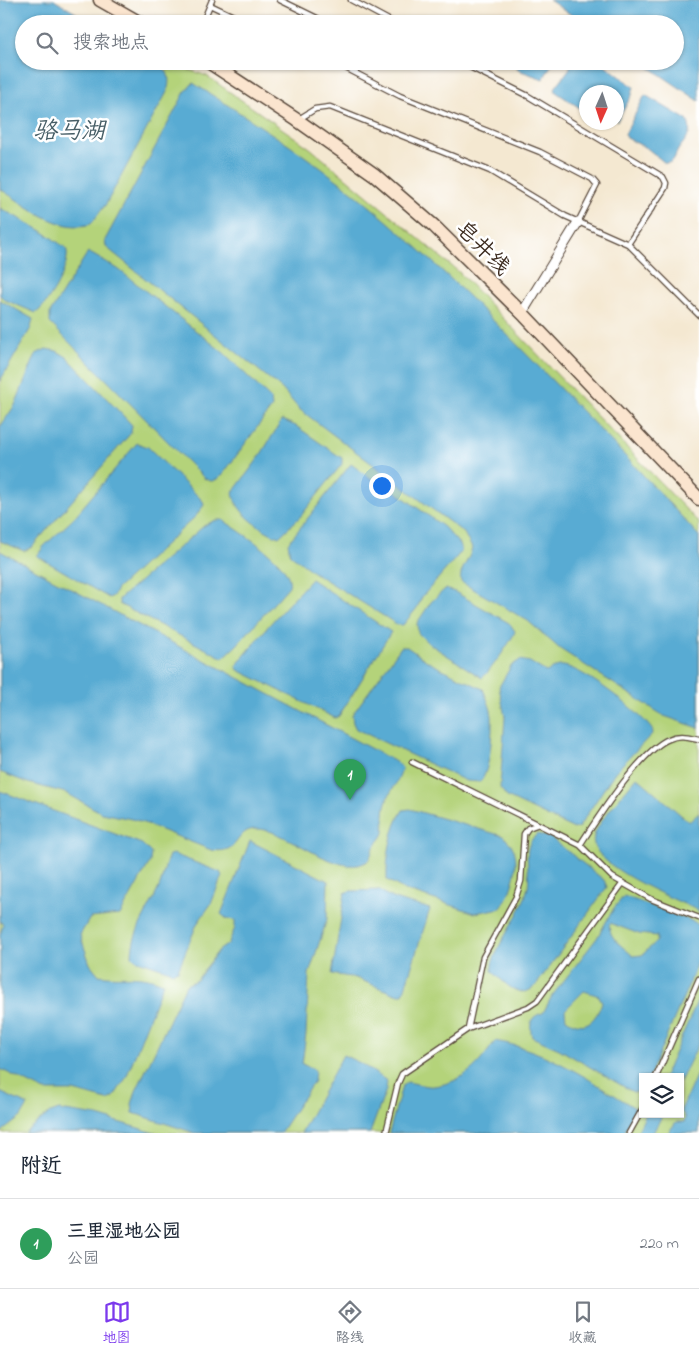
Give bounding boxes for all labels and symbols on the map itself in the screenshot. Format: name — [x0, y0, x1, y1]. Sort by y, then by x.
north arrow — [579, 85, 624, 130]
water label: 骆马湖 — [33, 115, 108, 150]
street label: 皂井线 — [447, 214, 517, 284]
your location — [369, 473, 395, 499]
pin: 1 — [334, 759, 366, 800]

